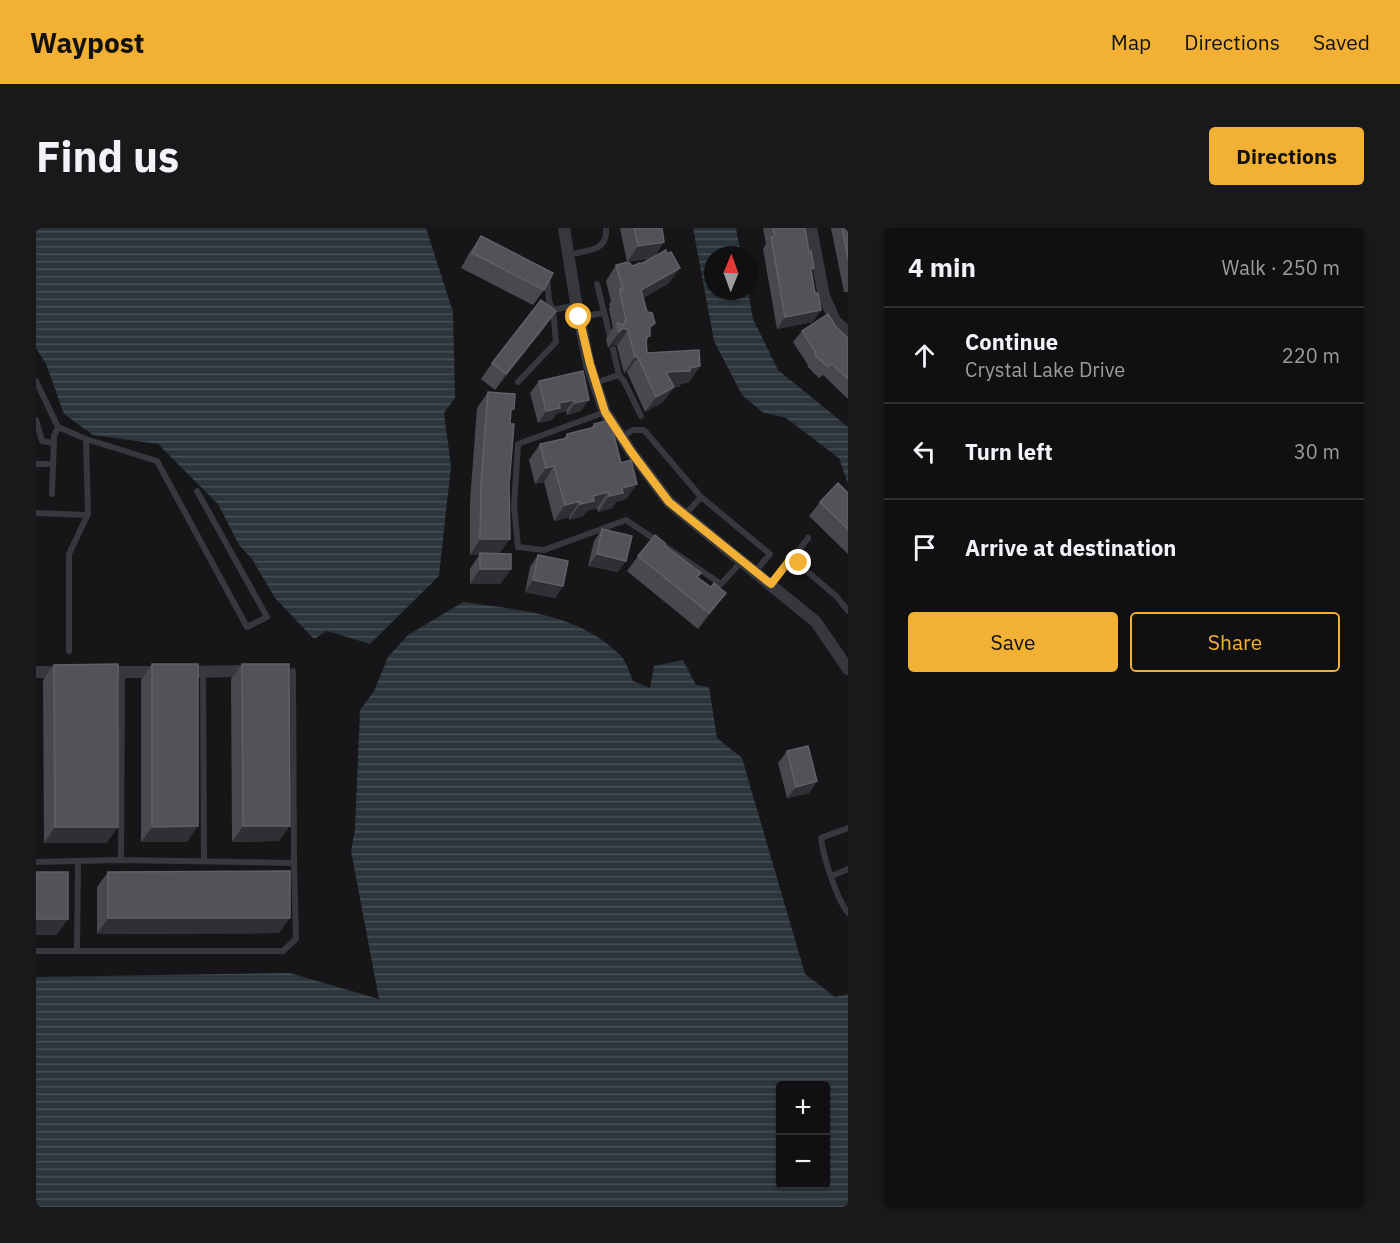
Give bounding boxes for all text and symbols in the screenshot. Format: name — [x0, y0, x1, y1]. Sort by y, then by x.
text: Waypost — [30, 24, 144, 61]
text: Map — [1111, 28, 1151, 56]
text: Directions — [1184, 28, 1280, 56]
text: Saved — [1313, 28, 1370, 56]
button: Directions — [1209, 127, 1364, 185]
text: Find us — [36, 129, 179, 184]
north arrow — [704, 246, 758, 300]
text: 4 min — [908, 250, 976, 284]
text: Walk · 250 m — [1222, 254, 1340, 281]
route start — [565, 303, 591, 329]
text: Continue — [965, 327, 1058, 356]
icon: ahead — [908, 339, 941, 372]
text: 220 m — [1282, 342, 1340, 369]
text: Crystal Lake Drive — [965, 356, 1125, 383]
icon: left — [908, 435, 941, 468]
text: Turn left — [965, 437, 1053, 466]
text: 30 m — [1294, 438, 1340, 465]
icon: arrive — [908, 531, 941, 564]
text: Arrive at destination — [965, 533, 1176, 562]
route end — [785, 549, 811, 575]
button: Save — [908, 612, 1118, 672]
button: Share — [1130, 612, 1340, 672]
map controls — [776, 1081, 830, 1189]
button: + — [776, 1081, 830, 1135]
button: − — [776, 1135, 830, 1189]

